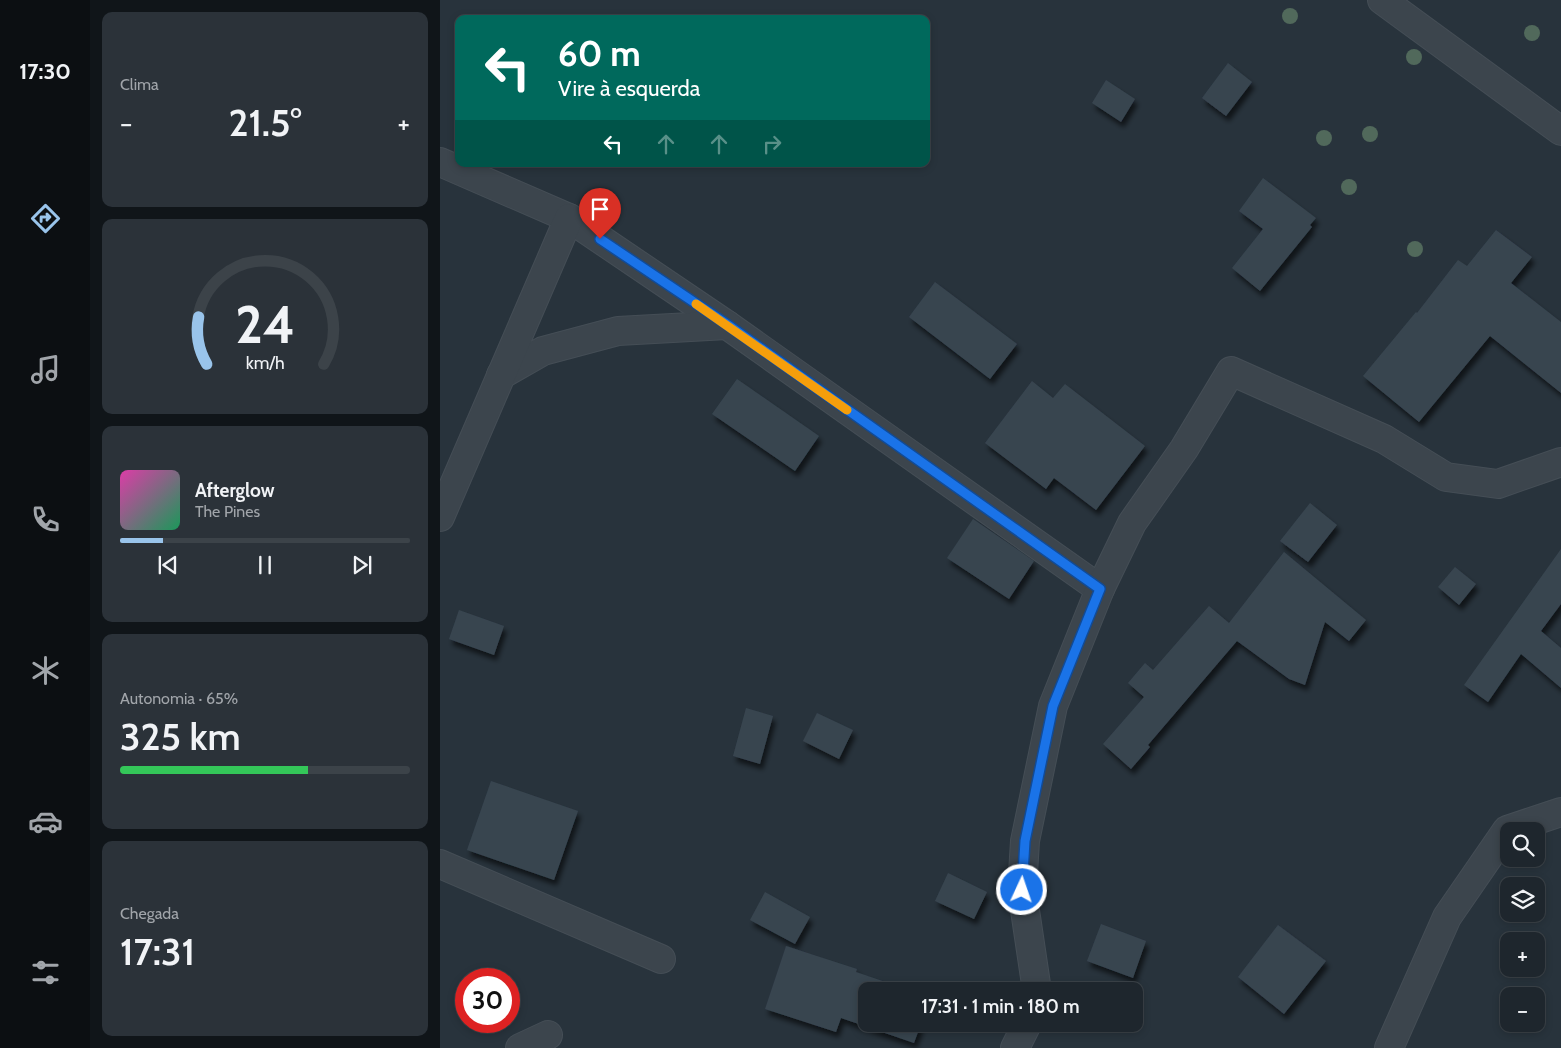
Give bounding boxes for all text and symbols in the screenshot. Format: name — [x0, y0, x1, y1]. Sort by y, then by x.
text: 60 m — [558, 32, 641, 75]
icon: left — [475, 35, 540, 100]
text: 17:30 — [19, 58, 71, 85]
text: Clima — [120, 75, 159, 94]
text: Vire à esquerda — [558, 75, 700, 102]
text: 21.5° — [228, 99, 302, 146]
text: − — [120, 106, 132, 140]
text: + — [398, 106, 410, 140]
icon: left — [599, 130, 627, 158]
icon: ahead — [652, 130, 680, 158]
icon: ahead — [705, 130, 733, 158]
icon: right — [758, 130, 786, 158]
pin — [579, 188, 621, 239]
icon: arrive — [586, 195, 614, 223]
icon: directions — [28, 201, 63, 236]
text: 24 — [235, 293, 295, 356]
icon: music — [28, 352, 63, 387]
text: km/h — [245, 352, 285, 373]
text: Afterglow — [195, 479, 275, 502]
icon: phone — [28, 502, 63, 537]
text: The Pines — [195, 502, 260, 521]
icon: previous — [154, 551, 182, 579]
icon: pause — [251, 551, 279, 579]
icon: next — [348, 551, 376, 579]
icon: climate — [28, 653, 63, 688]
text: Autonomia · 65% — [120, 689, 238, 708]
text: 325 km — [120, 713, 241, 760]
icon: car — [28, 804, 63, 839]
map controls — [1500, 822, 1545, 1032]
button: search — [1500, 822, 1545, 867]
position arrow — [995, 863, 1047, 915]
button: layers — [1500, 877, 1545, 922]
text: Chegada — [120, 904, 179, 923]
text: 17:31 — [120, 928, 195, 975]
button: + — [1500, 932, 1545, 977]
icon: filters — [28, 955, 63, 990]
speed limit sign: 30 — [455, 968, 520, 1033]
button: − — [1500, 987, 1545, 1032]
text: 17:31 · 1 min · 180 m — [921, 995, 1080, 1018]

